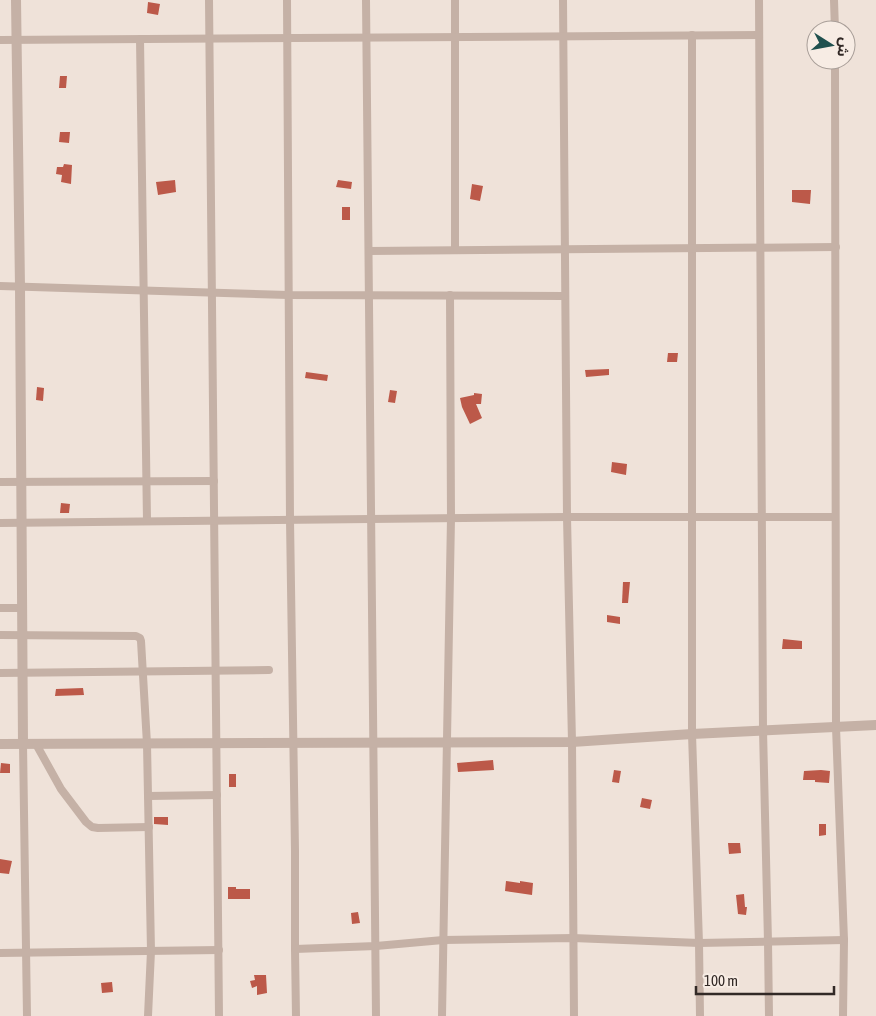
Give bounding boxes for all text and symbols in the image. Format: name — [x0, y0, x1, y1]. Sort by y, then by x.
north arrow — [806, 20, 856, 70]
text: ش — [834, 37, 853, 58]
scale bar — [696, 964, 834, 996]
text: 100 m — [704, 972, 738, 989]

